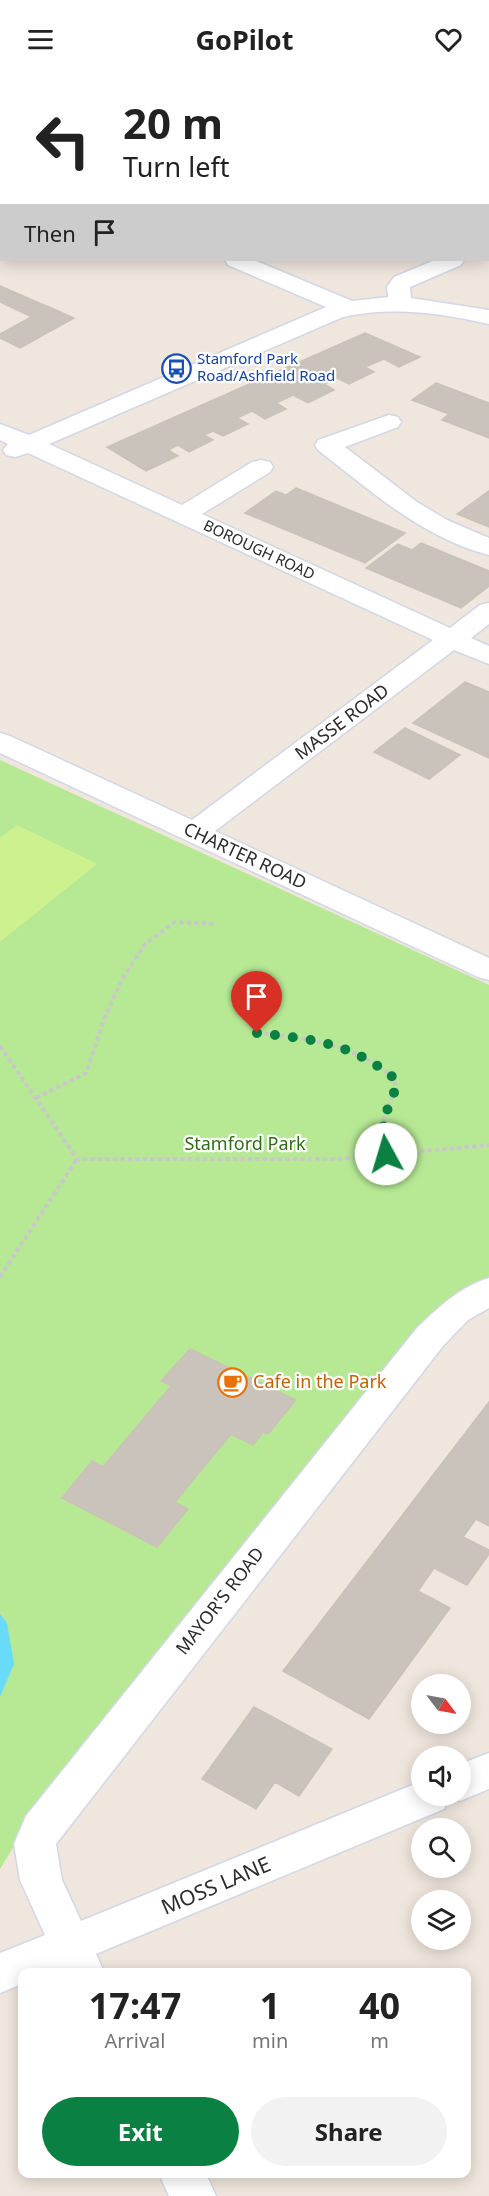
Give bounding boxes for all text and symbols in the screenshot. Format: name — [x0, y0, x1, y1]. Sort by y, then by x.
text: GoPilot — [196, 21, 293, 58]
icon: menu — [24, 23, 57, 56]
icon: heart — [432, 23, 465, 56]
text: 20 m — [123, 94, 223, 151]
icon: left — [24, 102, 102, 180]
text: Turn left — [123, 148, 229, 185]
icon: arrive — [88, 216, 121, 249]
text: Then — [24, 218, 76, 248]
place label: Stamford Park Road/Ashfield Road — [197, 348, 335, 385]
bus stop icon: Stamford Park Road/Ashfield Road — [160, 352, 192, 384]
street label: BOROUGH ROAD — [200, 515, 318, 584]
street label: MASSE ROAD — [290, 678, 393, 764]
street label: CHARTER ROAD — [180, 816, 311, 894]
pin — [231, 971, 282, 1033]
icon: arrive — [240, 980, 273, 1013]
position arrow — [354, 1122, 418, 1186]
park label: Stamford Park — [184, 1131, 306, 1155]
cafe icon: Cafe in the Park — [216, 1366, 248, 1398]
place label: Cafe in the Park — [253, 1369, 387, 1393]
street label: MAYOR'S ROAD — [170, 1542, 269, 1659]
north arrow — [411, 1674, 471, 1734]
map controls — [411, 1674, 471, 1950]
button: sound — [411, 1746, 471, 1806]
button: search — [411, 1818, 471, 1878]
street label: MOSS LANE — [157, 1850, 274, 1921]
button: layers — [411, 1890, 471, 1950]
text: 17:47 — [89, 1981, 181, 2030]
text: 1 — [260, 1981, 280, 2030]
text: 40 — [359, 1981, 400, 2030]
text: Arrival — [105, 2027, 166, 2054]
text: min — [252, 2027, 288, 2054]
text: m — [370, 2027, 389, 2054]
button: Exit — [42, 2097, 239, 2166]
button: Share — [251, 2097, 447, 2166]

